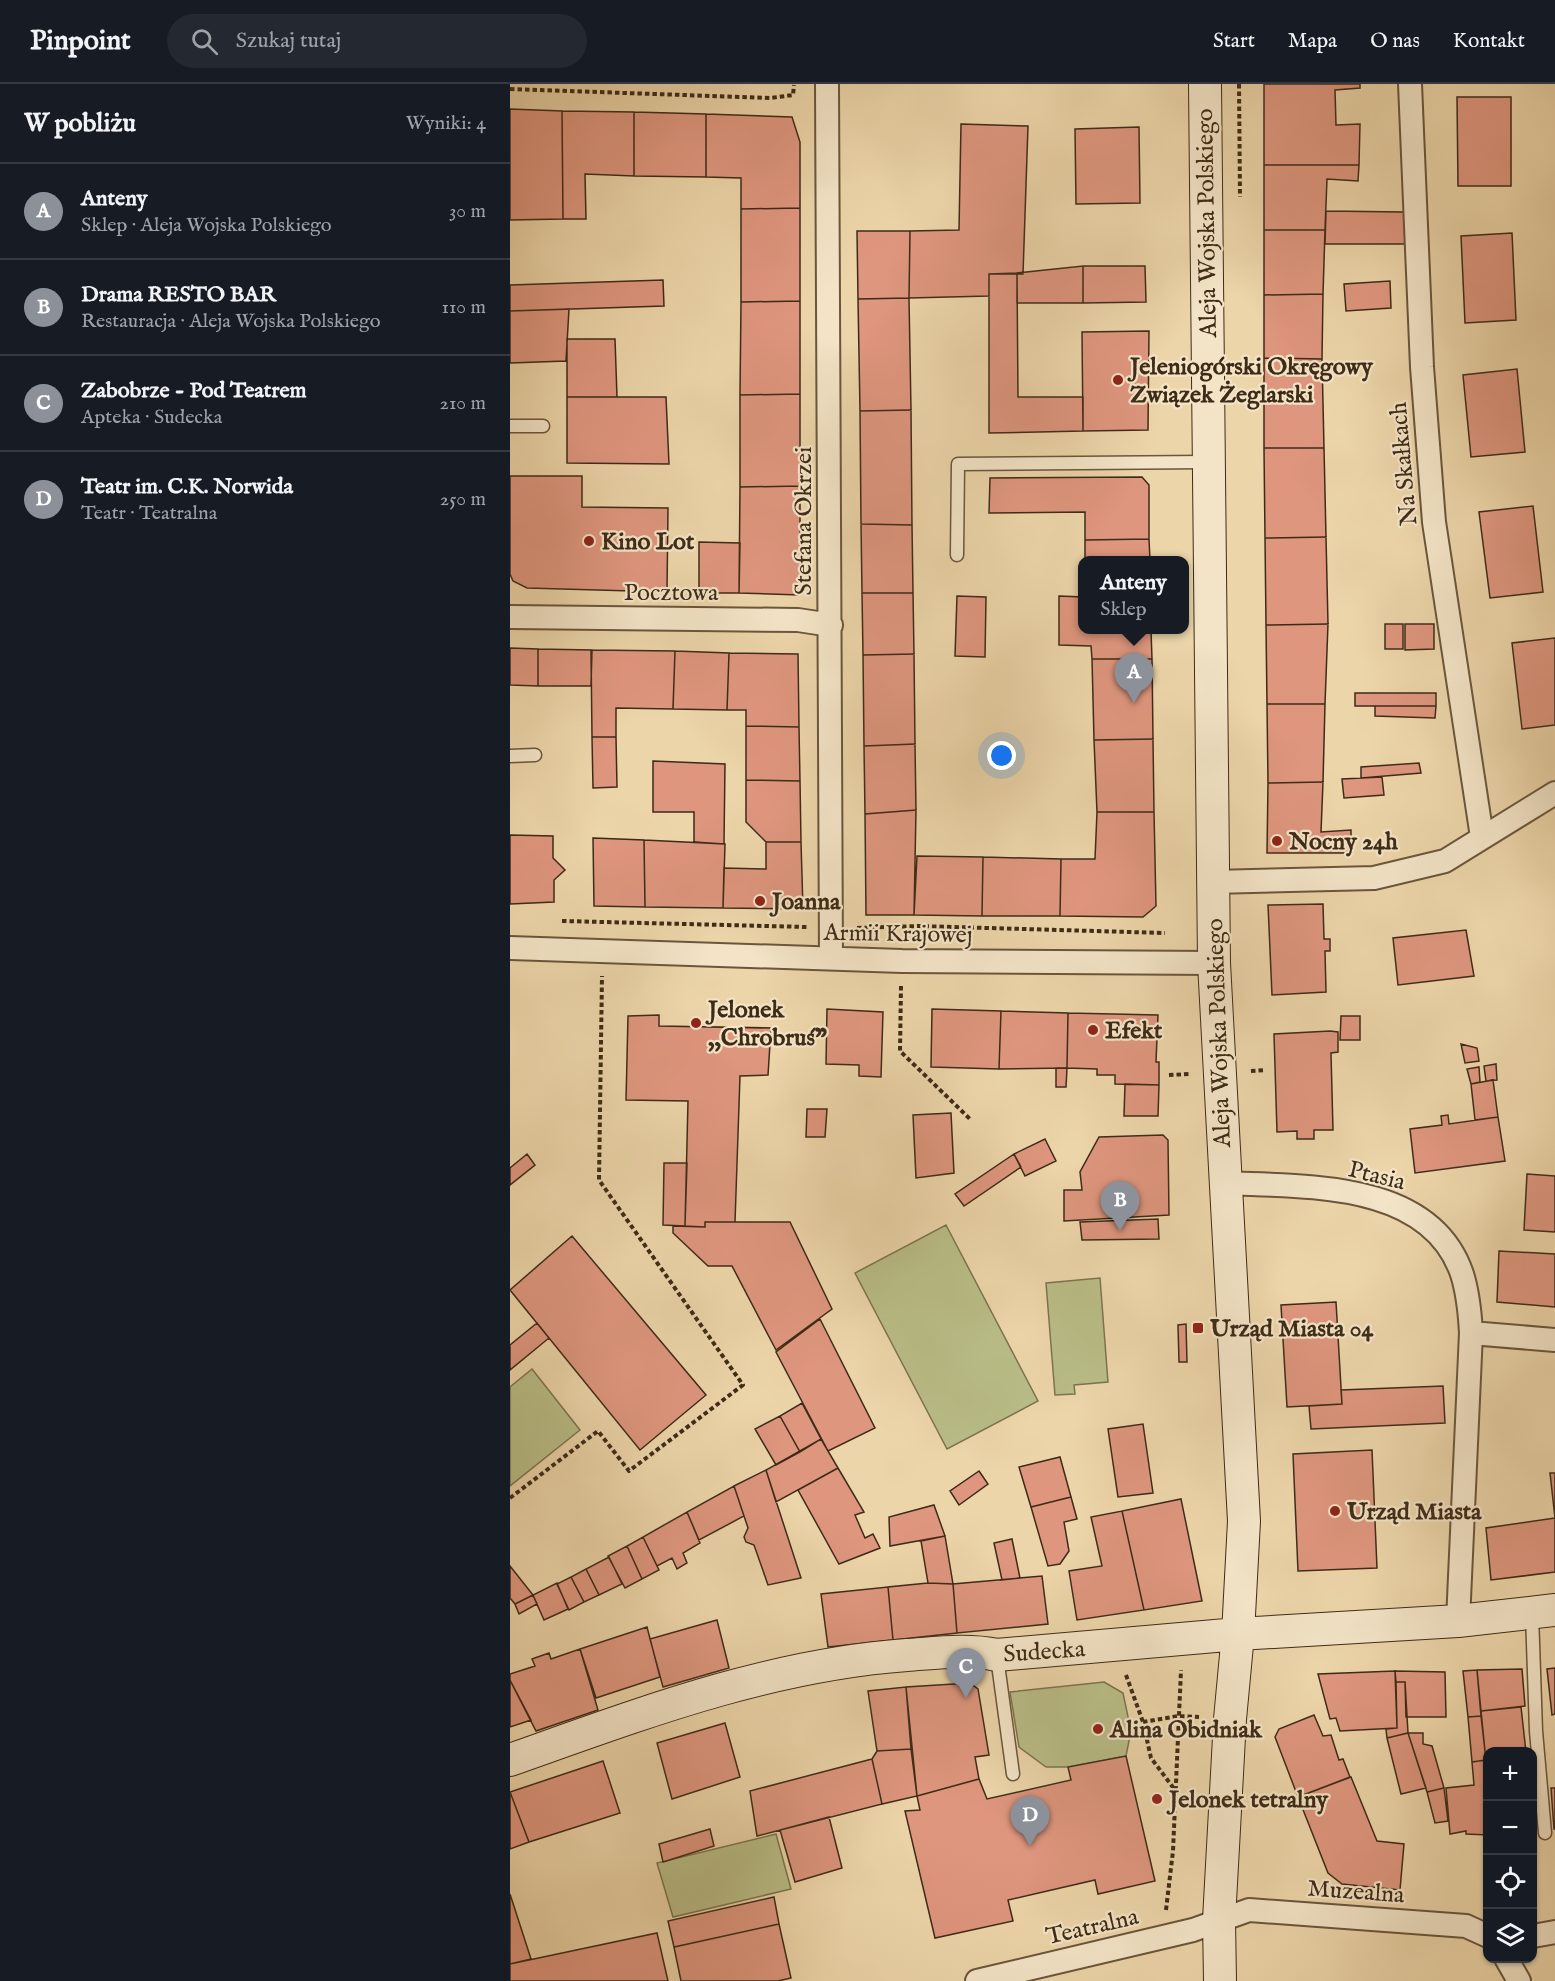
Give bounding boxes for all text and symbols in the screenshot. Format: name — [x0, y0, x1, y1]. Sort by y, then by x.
search box — [167, 14, 587, 68]
text: Pinpoint — [30, 24, 131, 59]
icon: search — [188, 25, 221, 58]
text: Szukaj tutaj — [236, 27, 341, 55]
text: Start — [1213, 28, 1255, 55]
text: Mapa — [1288, 28, 1337, 55]
text: O nas — [1370, 28, 1420, 55]
text: Kontakt — [1453, 28, 1525, 55]
text: W pobliżu — [24, 107, 136, 140]
street label: Aleja Wojska Polskiego — [1190, 108, 1225, 339]
text: Wyniki: 4 — [406, 111, 486, 136]
text: Anteny — [81, 185, 148, 213]
text: A — [37, 199, 50, 224]
text: 30 m — [449, 199, 486, 224]
text: Sklep · Aleja Wojska Polskiego — [81, 213, 332, 238]
text: Drama RESTO BAR — [81, 281, 276, 309]
text: B — [37, 295, 50, 320]
text: 110 m — [442, 295, 486, 320]
text: Restauracja · Aleja Wojska Polskiego — [81, 309, 380, 334]
place label: Jeleniogórski Okręgowy Związek Żeglarski — [1127, 352, 1374, 411]
marker: Jeleniogórski Okręgowy Związek Żeglarski — [1111, 373, 1125, 387]
text: Zabobrze - Pod Teatrem — [81, 377, 307, 405]
text: C — [36, 391, 51, 416]
text: 210 m — [440, 391, 486, 416]
street label: Na Skałkach — [1384, 400, 1425, 527]
text: Apteka · Sudecka — [81, 405, 222, 430]
street label: Stefana Okrzei — [789, 446, 820, 596]
text: Teatr im. C.K. Norwida — [81, 473, 293, 501]
text: D — [35, 487, 52, 512]
text: 250 m — [440, 487, 486, 512]
text: Teatr · Teatralna — [81, 501, 217, 526]
place label: Kino Lot — [601, 527, 695, 558]
marker: Kino Lot — [582, 534, 596, 548]
popup — [1078, 556, 1189, 634]
text: Anteny — [1100, 569, 1167, 597]
street label: Pocztowa — [624, 578, 719, 609]
text: Sklep — [1100, 597, 1147, 622]
pin: A — [1114, 654, 1154, 703]
your location — [987, 741, 1016, 770]
place label: Nocny 24h — [1288, 827, 1398, 858]
marker: Nocny 24h — [1270, 834, 1284, 848]
place label: Joanna — [769, 887, 841, 918]
marker: Joanna — [753, 894, 767, 908]
street label: Armii Krajowej — [822, 918, 973, 951]
street label: Aleja Wojska Polskiego — [1200, 918, 1239, 1149]
place label: Jelonek ,,Chrobruś" — [705, 995, 827, 1054]
marker: Jelonek ,,Chrobruś" — [689, 1016, 703, 1030]
place label: Efekt — [1105, 1016, 1163, 1047]
marker: Efekt — [1086, 1023, 1100, 1037]
street label: Ptasia — [1345, 1154, 1409, 1199]
pin: B — [1100, 1182, 1140, 1231]
place label: Urząd Miasta 04 — [1209, 1314, 1374, 1345]
marker: Urząd Miasta 04 — [1191, 1321, 1205, 1335]
place label: Urząd Miasta — [1346, 1497, 1482, 1528]
marker: Urząd Miasta — [1328, 1504, 1342, 1518]
street label: Sudecka — [1002, 1634, 1087, 1671]
pin: C — [946, 1648, 986, 1698]
place label: Alina Obidniak — [1109, 1715, 1263, 1746]
marker: Alina Obidniak — [1091, 1722, 1105, 1736]
map controls — [1483, 1747, 1537, 1963]
button: + — [1483, 1747, 1537, 1801]
place label: Jelonek tetralny — [1166, 1785, 1329, 1816]
marker: Jelonek tetralny — [1150, 1792, 1164, 1806]
pin: D — [1010, 1796, 1050, 1846]
button: − — [1483, 1801, 1537, 1855]
button: locate — [1483, 1855, 1537, 1909]
street label: Muzealna — [1306, 1874, 1406, 1911]
street label: Teatralna — [1043, 1902, 1142, 1953]
button: layers — [1483, 1909, 1537, 1963]

